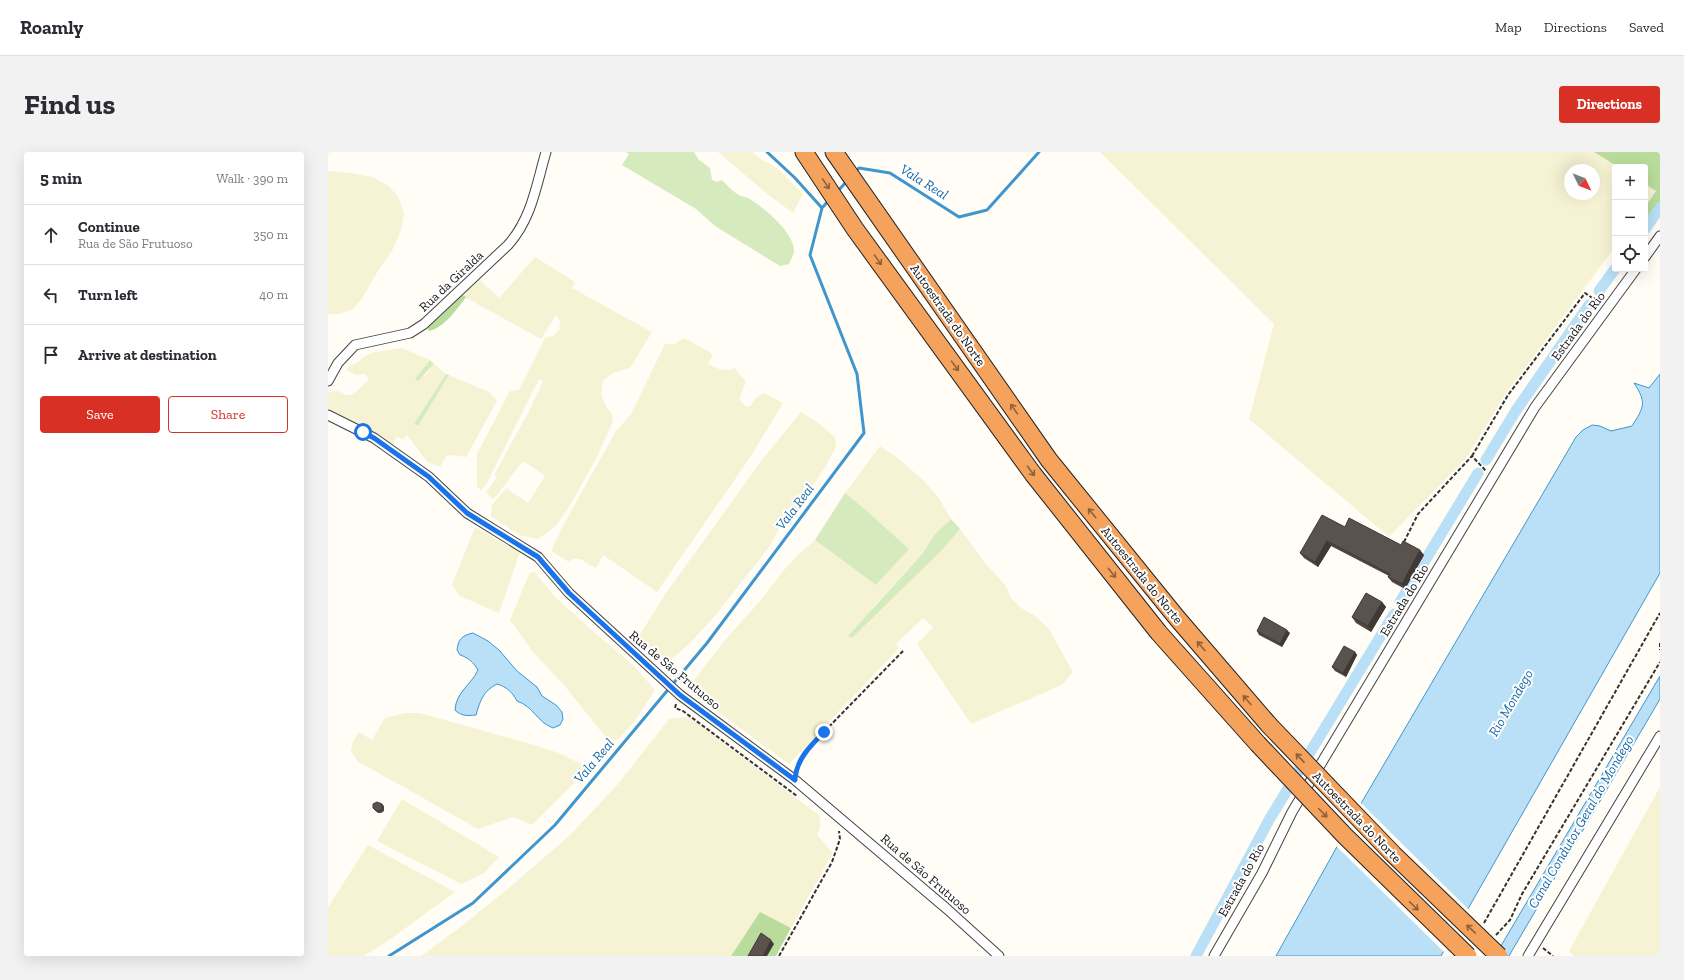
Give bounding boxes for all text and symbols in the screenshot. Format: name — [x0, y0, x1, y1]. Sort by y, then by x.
text: Roamly — [20, 16, 83, 39]
text: Map — [1495, 19, 1522, 36]
text: Directions — [1544, 19, 1607, 36]
text: Saved — [1629, 19, 1664, 36]
button: Directions — [1559, 86, 1660, 123]
text: Find us — [24, 88, 115, 121]
water label: Vala Real — [897, 161, 951, 203]
north arrow — [1564, 164, 1600, 200]
map controls — [1612, 164, 1648, 272]
button: + — [1612, 164, 1648, 200]
text: 5 min — [40, 168, 82, 188]
text: Walk · 390 m — [216, 171, 288, 186]
one-way arrow — [822, 179, 830, 190]
button: − — [1612, 200, 1648, 236]
text: Continue — [78, 218, 140, 236]
icon: ahead — [40, 224, 62, 246]
text: 350 m — [253, 227, 288, 242]
text: Rua de São Frutuoso — [78, 236, 193, 251]
button: locate — [1612, 236, 1648, 272]
street label: Rua da Giralda — [416, 247, 487, 315]
one-way arrow — [874, 255, 882, 266]
street label: Autoestrada do Norte — [907, 261, 989, 369]
icon: left — [40, 284, 62, 306]
text: Turn left — [78, 286, 138, 304]
text: 40 m — [259, 287, 288, 302]
street label: Estrada do Rio — [1548, 288, 1608, 363]
icon: arrive — [40, 344, 62, 366]
text: Arrive at destination — [78, 346, 217, 364]
one-way arrow — [951, 360, 959, 371]
button: Save — [40, 396, 160, 433]
button: Share — [168, 396, 288, 433]
one-way arrow — [1010, 404, 1018, 415]
route start — [354, 423, 372, 441]
one-way arrow — [1027, 465, 1035, 476]
water label: Vala Real — [772, 481, 818, 533]
one-way arrow — [1088, 507, 1097, 518]
street label: Autoestrada do Norte — [1098, 523, 1186, 627]
street label: Estrada do Rio — [1377, 561, 1432, 639]
one-way arrow — [1107, 567, 1116, 578]
street label: Rua de São Frutuoso — [626, 627, 724, 713]
one-way arrow — [1196, 641, 1205, 651]
water label: Rio Mondego — [1485, 666, 1537, 740]
one-way arrow — [1243, 695, 1252, 706]
route end — [815, 723, 833, 741]
water label: Canal Condutor Geral do Mondego — [1524, 732, 1638, 912]
water label: Vala Real — [570, 735, 618, 787]
one-way arrow — [1295, 753, 1304, 763]
street label: Autoestrada do Norte — [1310, 768, 1404, 866]
one-way arrow — [1318, 808, 1327, 818]
street label: Rua de São Frutuoso — [878, 831, 974, 918]
street label: Estrada do Rio — [1215, 840, 1267, 919]
one-way arrow — [1409, 901, 1419, 910]
one-way arrow — [1465, 925, 1476, 934]

